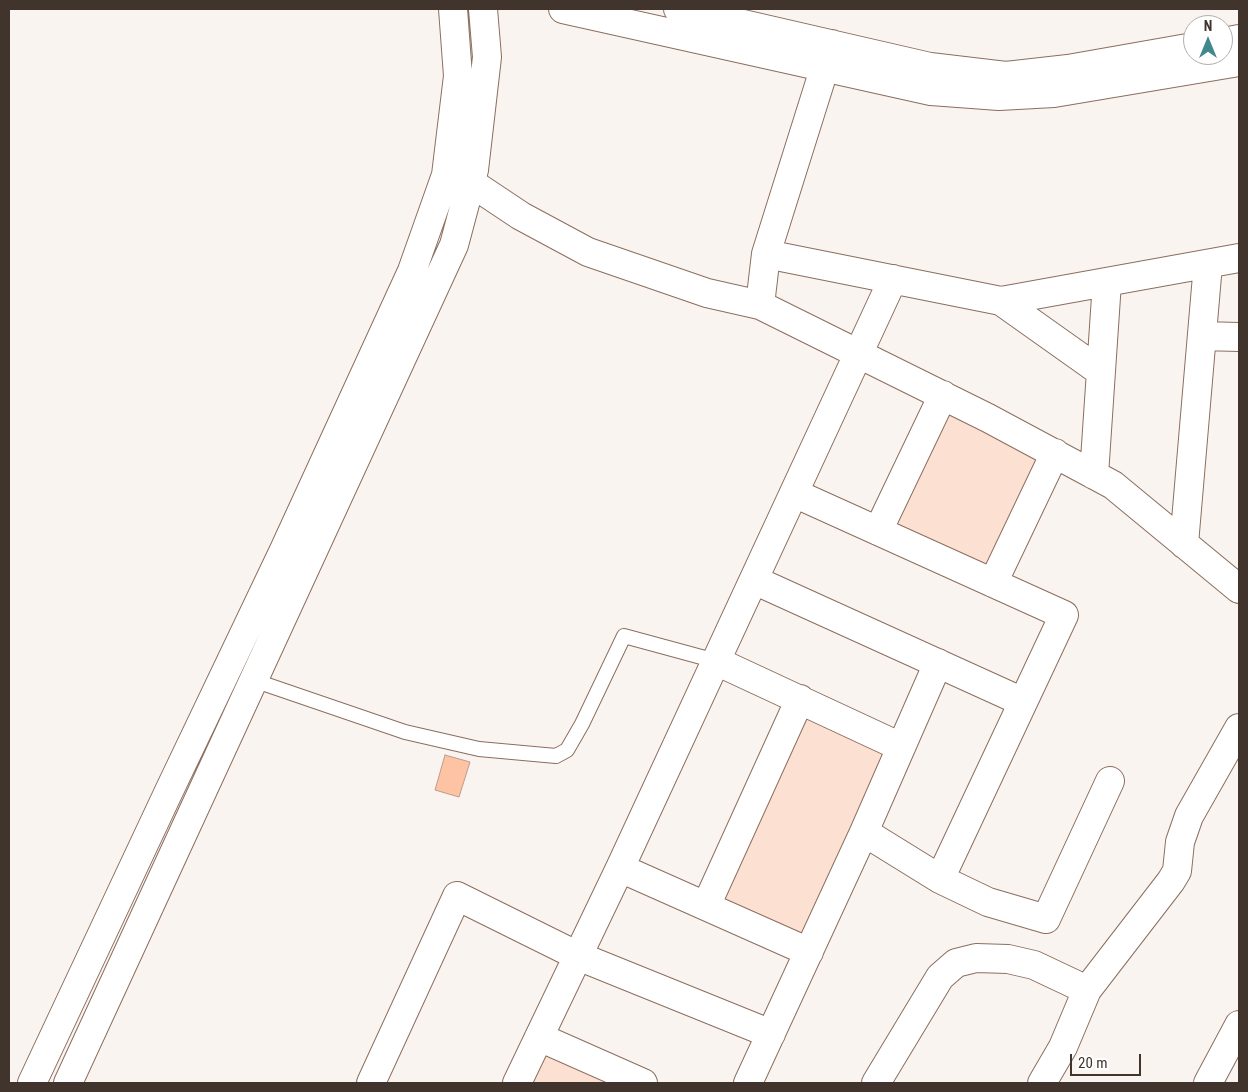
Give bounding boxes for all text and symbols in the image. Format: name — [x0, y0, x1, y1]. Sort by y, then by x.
north arrow — [1183, 15, 1233, 65]
text: N — [1204, 18, 1212, 34]
scale bar — [1073, 1044, 1144, 1076]
text: 20 m — [1078, 1054, 1108, 1072]

